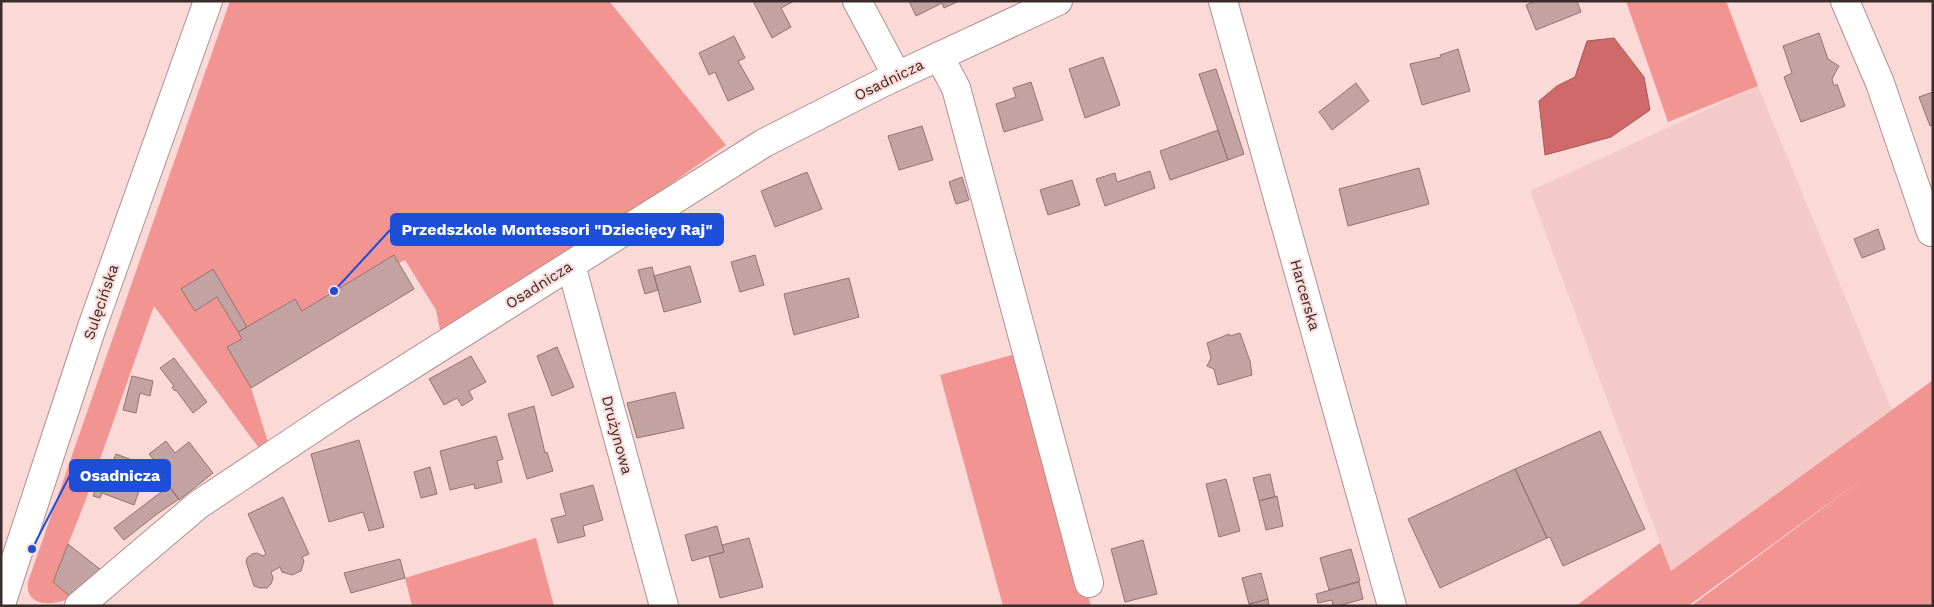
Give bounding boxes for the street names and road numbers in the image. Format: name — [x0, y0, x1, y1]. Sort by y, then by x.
street label: Osadnicza — [851, 55, 927, 105]
street label: Osadnicza — [502, 257, 576, 313]
street label: Harcerska — [1286, 257, 1324, 333]
street label: Sulęcińska — [80, 261, 122, 342]
street label: Drużynowa — [598, 394, 636, 477]

